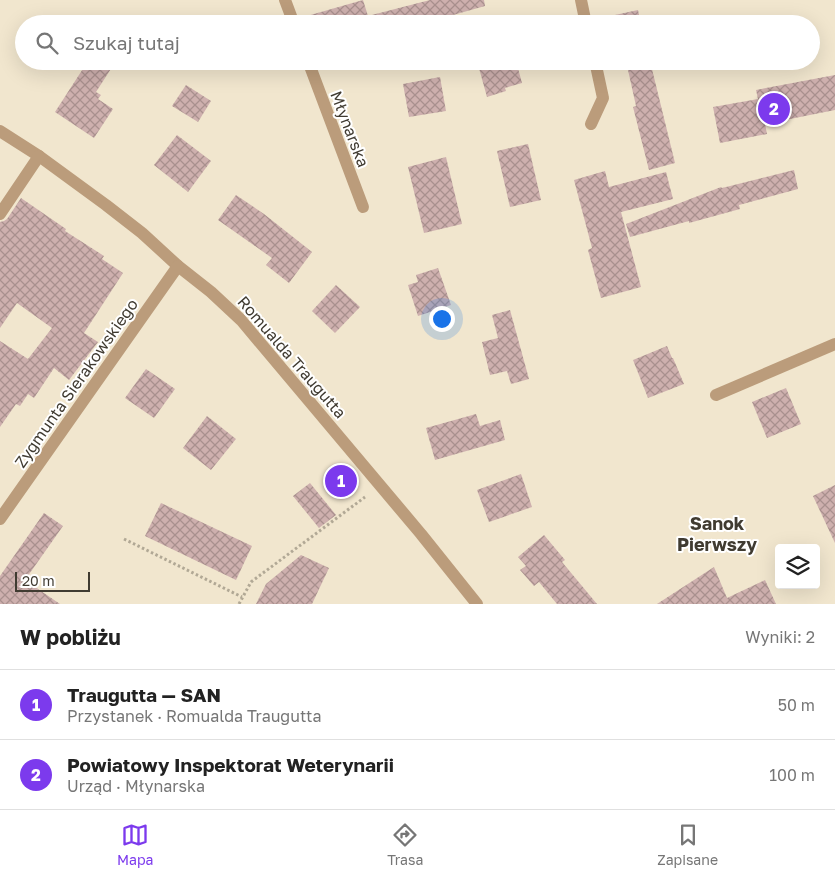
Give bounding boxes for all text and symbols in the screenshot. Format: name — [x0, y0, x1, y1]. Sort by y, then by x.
search box — [15, 15, 820, 70]
icon: search — [33, 29, 61, 57]
text: Szukaj tutaj — [73, 31, 180, 54]
street label: Młynarska — [326, 88, 374, 170]
pin: 2 — [758, 90, 790, 128]
street label: Romualda Traugutta — [233, 292, 351, 422]
street label: Zygmunta Sierakowskiego — [10, 295, 142, 471]
your location — [429, 306, 455, 332]
pin: 1 — [325, 462, 357, 500]
district label: Sanok Pierwszy — [677, 512, 757, 555]
map controls — [775, 544, 820, 589]
button: layers — [775, 544, 820, 589]
scale bar — [15, 569, 90, 592]
text: 20 m — [22, 572, 55, 589]
text: W pobliżu — [20, 624, 121, 650]
text: Wyniki: 2 — [745, 627, 815, 647]
text: Traugutta — SAN — [67, 683, 221, 706]
text: 1 — [32, 695, 40, 715]
text: 50 m — [778, 695, 815, 715]
text: Przystanek · Romualda Traugutta — [67, 706, 322, 726]
text: Powiatowy Inspektorat Weterynarii — [67, 753, 394, 776]
text: 2 — [31, 765, 41, 785]
text: 100 m — [769, 765, 815, 785]
text: Urząd · Młynarska — [67, 776, 205, 796]
tab: Mapa — [117, 821, 153, 868]
tab: Trasa — [387, 821, 423, 868]
tab: Zapisane — [657, 821, 718, 868]

